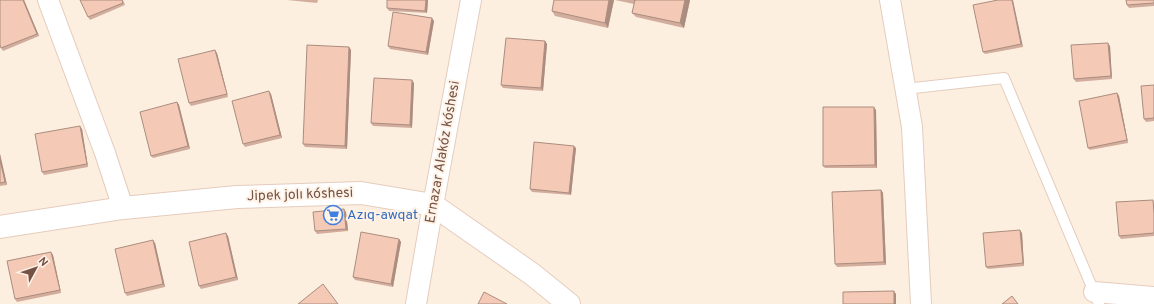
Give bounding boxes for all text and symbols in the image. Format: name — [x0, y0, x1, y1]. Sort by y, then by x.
street label: Ernazar Alakóz kóshesi — [422, 79, 464, 225]
street label: Jipek jolı kóshesi — [246, 185, 354, 205]
supermarket icon: Azıq-awqat — [322, 204, 344, 226]
place label: Azıq-awqat — [347, 207, 418, 224]
north arrow — [16, 248, 56, 288]
text: N — [35, 255, 51, 270]

